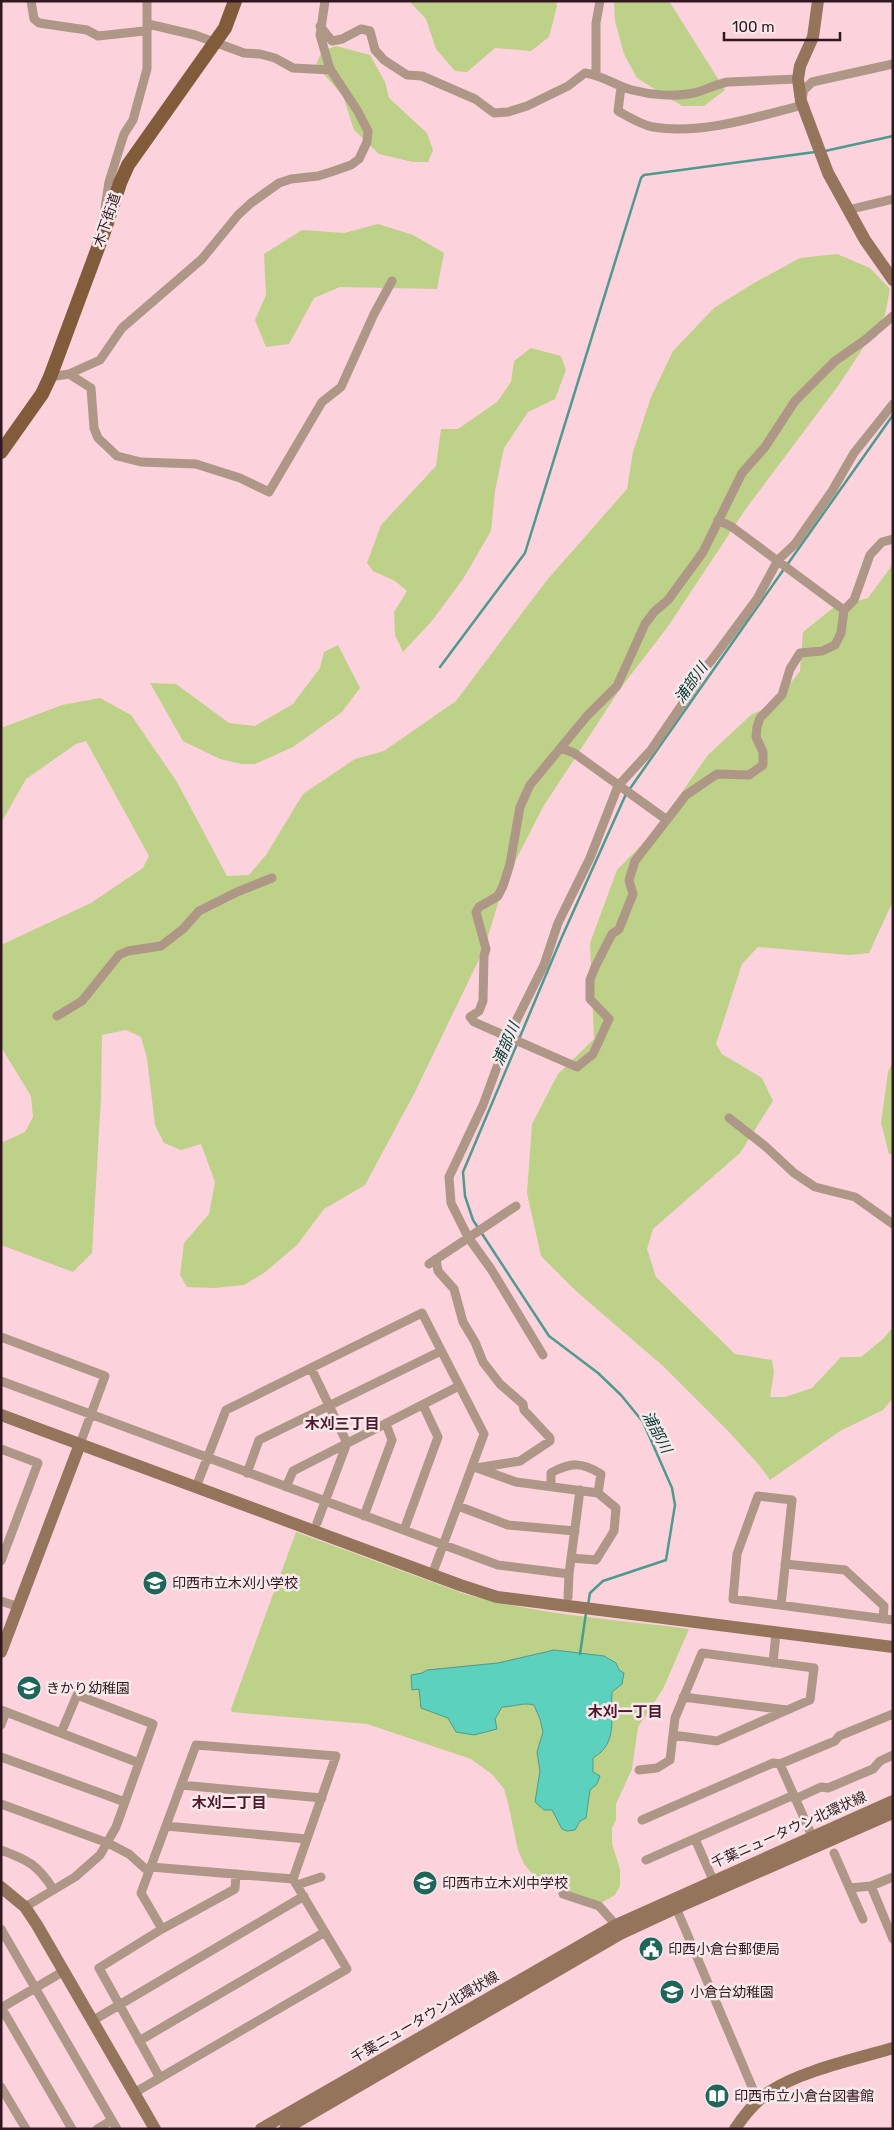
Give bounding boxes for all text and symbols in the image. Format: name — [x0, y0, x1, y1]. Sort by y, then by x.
scale bar — [724, 10, 840, 42]
text: 100 m — [732, 18, 774, 36]
street label: 木下街道 — [90, 191, 124, 249]
water label: 浦部川 — [671, 658, 712, 707]
water label: 浦部川 — [489, 1018, 524, 1068]
water label: 浦部川 — [638, 1408, 676, 1458]
district label: 木刈三丁目 — [304, 1415, 380, 1433]
school or university icon: 印西市立木刈小学校 — [142, 1570, 168, 1596]
place label: 印西市立木刈小学校 — [172, 1575, 298, 1592]
school or university icon: きかり幼稚園 — [16, 1675, 42, 1701]
place label: きかり幼稚園 — [46, 1680, 130, 1697]
district label: 木刈一丁目 — [587, 1703, 663, 1721]
street label: 千葉ニュータウン北環状線 — [709, 1788, 869, 1872]
district label: 木刈二丁目 — [191, 1794, 267, 1812]
school or university icon: 印西市立木刈中学校 — [412, 1870, 438, 1896]
place label: 印西市立木刈中学校 — [442, 1875, 568, 1892]
public building icon: 印西小倉台郵便局 — [638, 1936, 664, 1962]
place label: 印西小倉台郵便局 — [668, 1941, 780, 1958]
street label: 千葉ニュータウン北環状線 — [348, 1968, 502, 2066]
school or university icon: 小倉台幼稚園 — [659, 1979, 685, 2005]
place label: 小倉台幼稚園 — [690, 1984, 774, 2001]
library icon: 印西市立小倉台図書館 — [704, 2083, 730, 2109]
place label: 印西市立小倉台図書館 — [734, 2088, 874, 2105]

